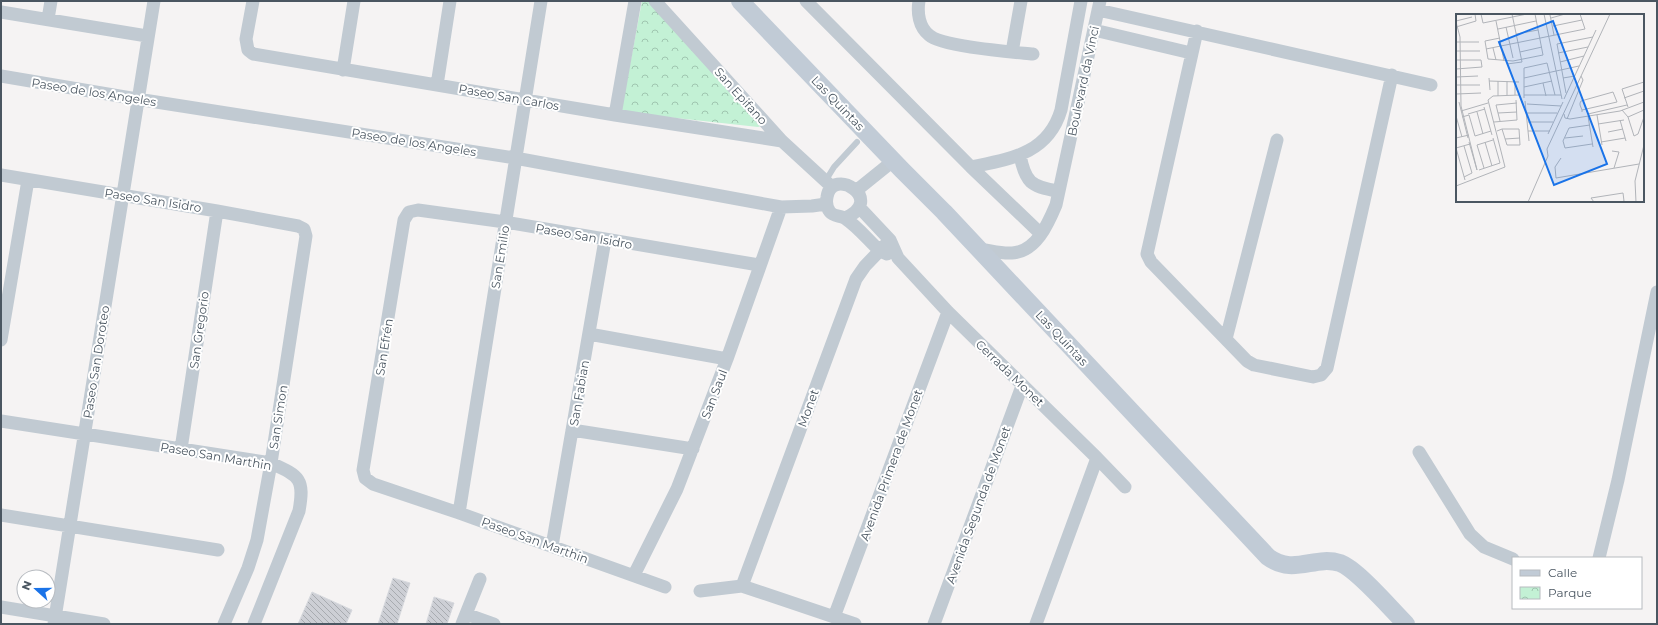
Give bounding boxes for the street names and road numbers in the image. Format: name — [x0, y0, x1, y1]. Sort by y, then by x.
street label: Boulevard da Vinci — [1064, 25, 1102, 137]
street label: San Epifano — [711, 64, 771, 128]
street label: Las Quintas — [808, 73, 868, 134]
street label: Paseo de los Angeles — [31, 75, 158, 109]
street label: Paseo San Carlos — [458, 81, 561, 113]
street label: Paseo de los Angeles — [351, 125, 478, 159]
street label: Paseo San Isidro — [103, 185, 203, 215]
street label: Paseo San Isidro — [534, 220, 634, 252]
street label: San Emilio — [488, 224, 512, 290]
street label: San Gregorio — [186, 290, 212, 370]
street label: Paseo San Doroteo — [80, 305, 112, 419]
street label: Las Quintas — [1033, 307, 1092, 369]
street label: San Efrén — [372, 317, 396, 377]
street label: Cerrada Monet — [973, 337, 1047, 409]
street label: San Fabian — [566, 359, 592, 427]
street label: San Saul — [698, 367, 730, 421]
street label: San Simon — [266, 384, 290, 450]
street label: Monet — [794, 387, 822, 429]
street label: Avenida Primera de Monet — [857, 387, 925, 543]
street label: Avenida Segunda de Monet — [942, 424, 1014, 586]
street label: Paseo San Marthin — [159, 439, 273, 473]
street label: Paseo San Marthin — [479, 514, 591, 566]

